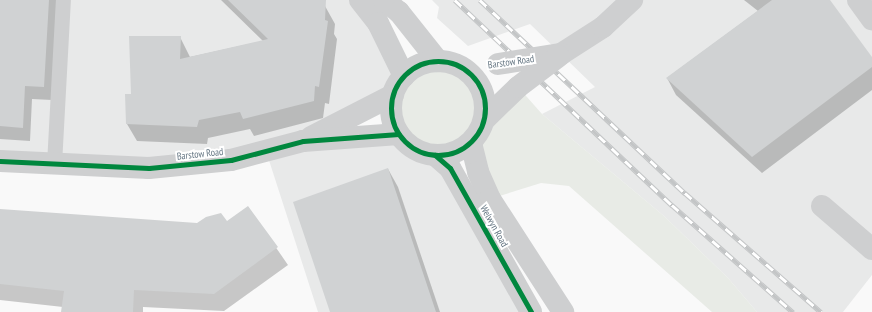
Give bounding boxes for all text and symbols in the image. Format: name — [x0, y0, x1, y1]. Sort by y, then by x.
street label: Barstow Road — [487, 53, 535, 71]
street label: Barstow Road — [176, 146, 224, 162]
street label: Welwyn Road — [478, 203, 510, 249]

